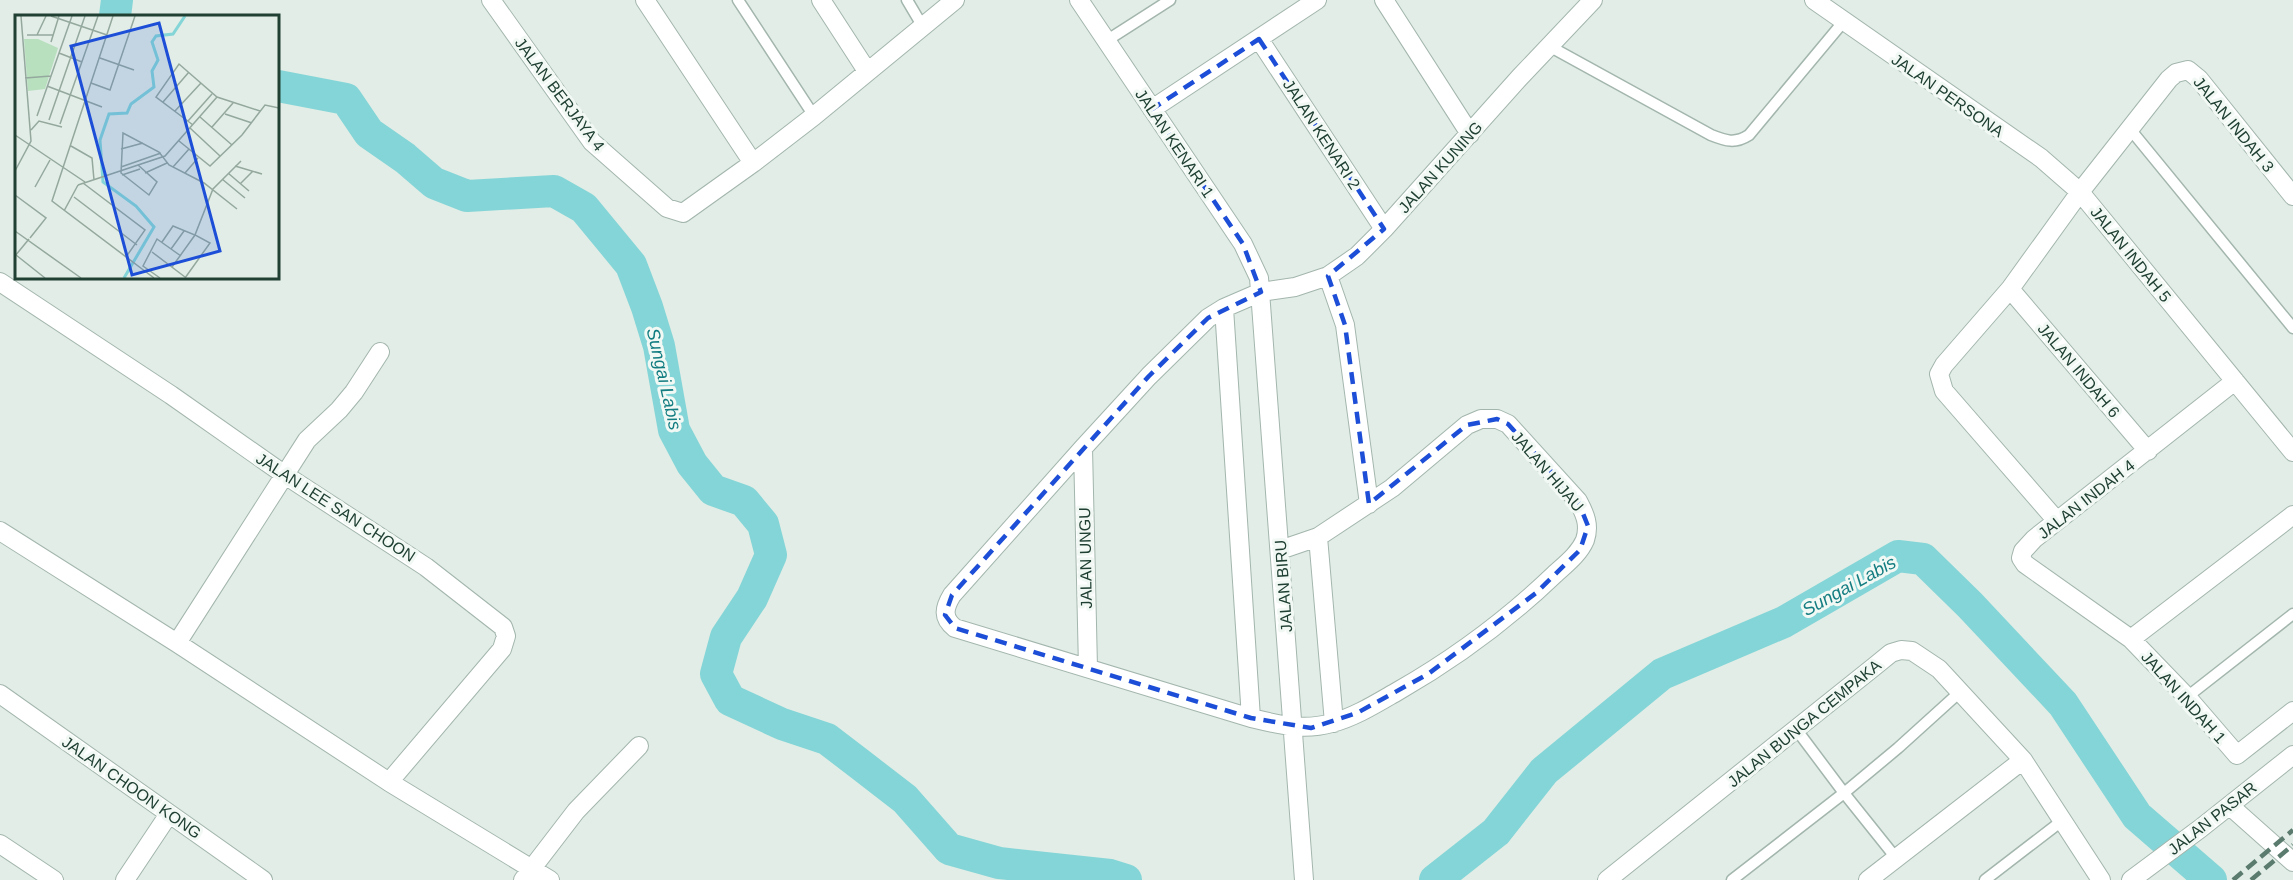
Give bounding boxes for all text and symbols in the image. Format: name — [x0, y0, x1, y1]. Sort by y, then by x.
inset map — [15, 15, 279, 279]
street label: JALAN BERJAYA 4 — [512, 34, 608, 154]
street label: JALAN PERSONA — [1889, 50, 2007, 141]
street label: JALAN INDAH 3 — [2190, 73, 2277, 175]
street label: JALAN KENARI 2 — [1280, 76, 1363, 192]
street label: JALAN KENARI 1 — [1132, 86, 1217, 201]
street label: JALAN KUNING — [1395, 118, 1486, 216]
street label: JALAN INDAH 5 — [2087, 203, 2174, 305]
street label: JALAN INDAH 6 — [2034, 320, 2123, 421]
water label: Sungai Labis — [643, 326, 685, 432]
street label: JALAN HIJAU — [1508, 428, 1587, 515]
street label: JALAN LEE SAN CHOON — [253, 450, 418, 565]
street label: JALAN INDAH 4 — [2035, 457, 2138, 542]
street label: JALAN UNGU — [1076, 507, 1095, 609]
street label: JALAN BIRU — [1272, 539, 1295, 633]
water label: Sungai Labis — [1799, 552, 1899, 620]
street label: JALAN INDAH 1 — [2138, 648, 2229, 747]
street label: JALAN BUNGA CEMPAKA — [1724, 656, 1884, 790]
street label: JALAN CHOON KONG — [59, 733, 204, 842]
street label: JALAN PASAR — [2165, 779, 2260, 858]

